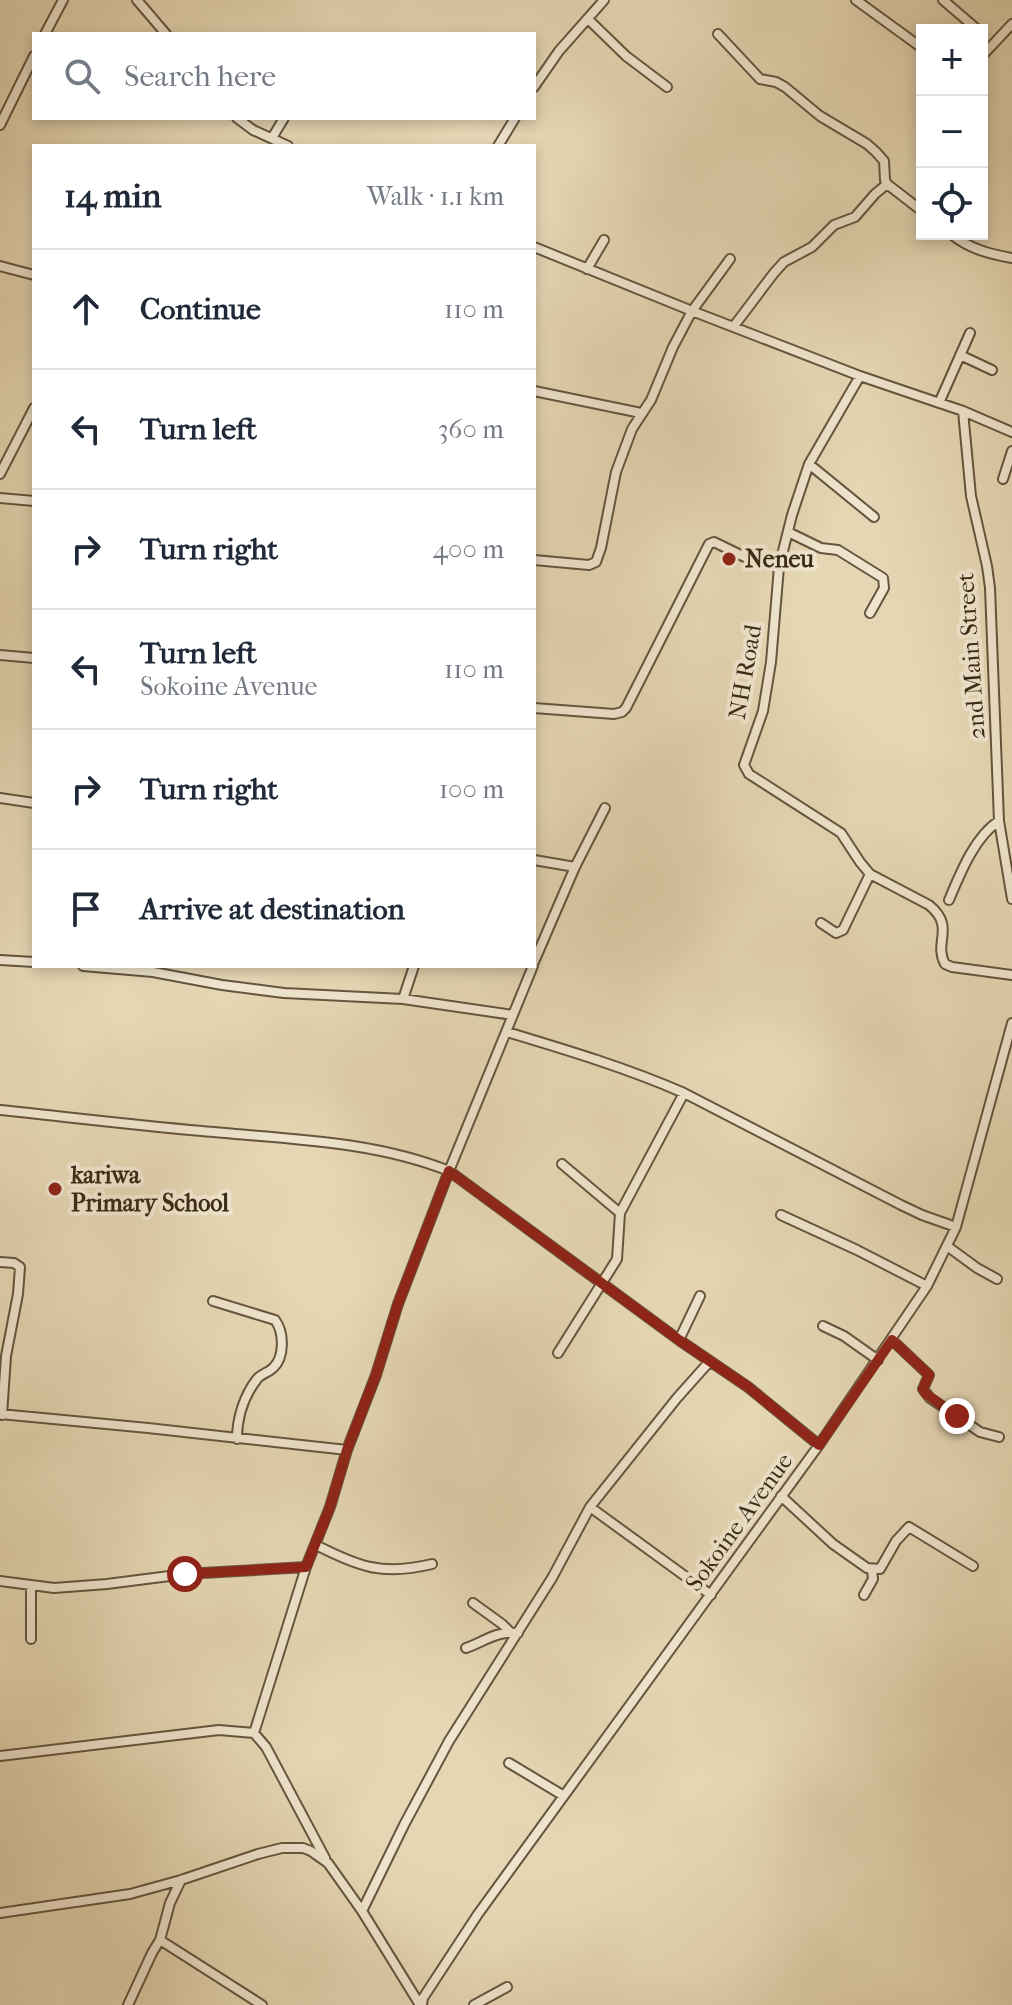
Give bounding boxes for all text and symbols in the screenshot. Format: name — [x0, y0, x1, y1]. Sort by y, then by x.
map controls — [916, 24, 988, 240]
button: + — [916, 24, 988, 96]
search box — [32, 32, 536, 120]
icon: search — [60, 54, 104, 98]
text: Search here — [124, 59, 276, 94]
button: − — [916, 96, 988, 168]
button: locate — [916, 168, 988, 240]
text: 14 min — [64, 176, 162, 216]
text: Walk · 1.1 km — [367, 181, 504, 212]
icon: ahead — [64, 287, 108, 331]
text: Continue — [140, 292, 261, 327]
text: 110 m — [444, 294, 504, 325]
icon: left — [64, 407, 108, 451]
text: Turn left — [140, 412, 257, 447]
text: 360 m — [438, 414, 504, 445]
icon: right — [64, 527, 108, 571]
text: Turn right — [140, 532, 278, 567]
text: 400 m — [433, 534, 504, 565]
place label: Neneu — [745, 545, 814, 573]
marker: Neneu — [720, 550, 738, 568]
street label: 2nd Main Street — [951, 571, 991, 740]
street label: NH Road — [723, 621, 767, 722]
text: Turn left — [140, 636, 257, 671]
icon: left — [64, 647, 108, 691]
text: 110 m — [444, 654, 504, 685]
text: Sokoine Avenue — [140, 671, 317, 702]
icon: right — [64, 767, 108, 811]
text: Turn right — [140, 772, 278, 807]
text: 100 m — [439, 774, 504, 805]
icon: arrive — [64, 887, 108, 931]
text: Arrive at destination — [140, 892, 405, 927]
place label: kariwa Primary School — [70, 1161, 229, 1217]
marker: kariwa Primary School — [46, 1180, 64, 1198]
route end — [939, 1398, 975, 1434]
street label: Sokoine Avenue — [680, 1447, 799, 1596]
route start — [167, 1556, 203, 1592]

